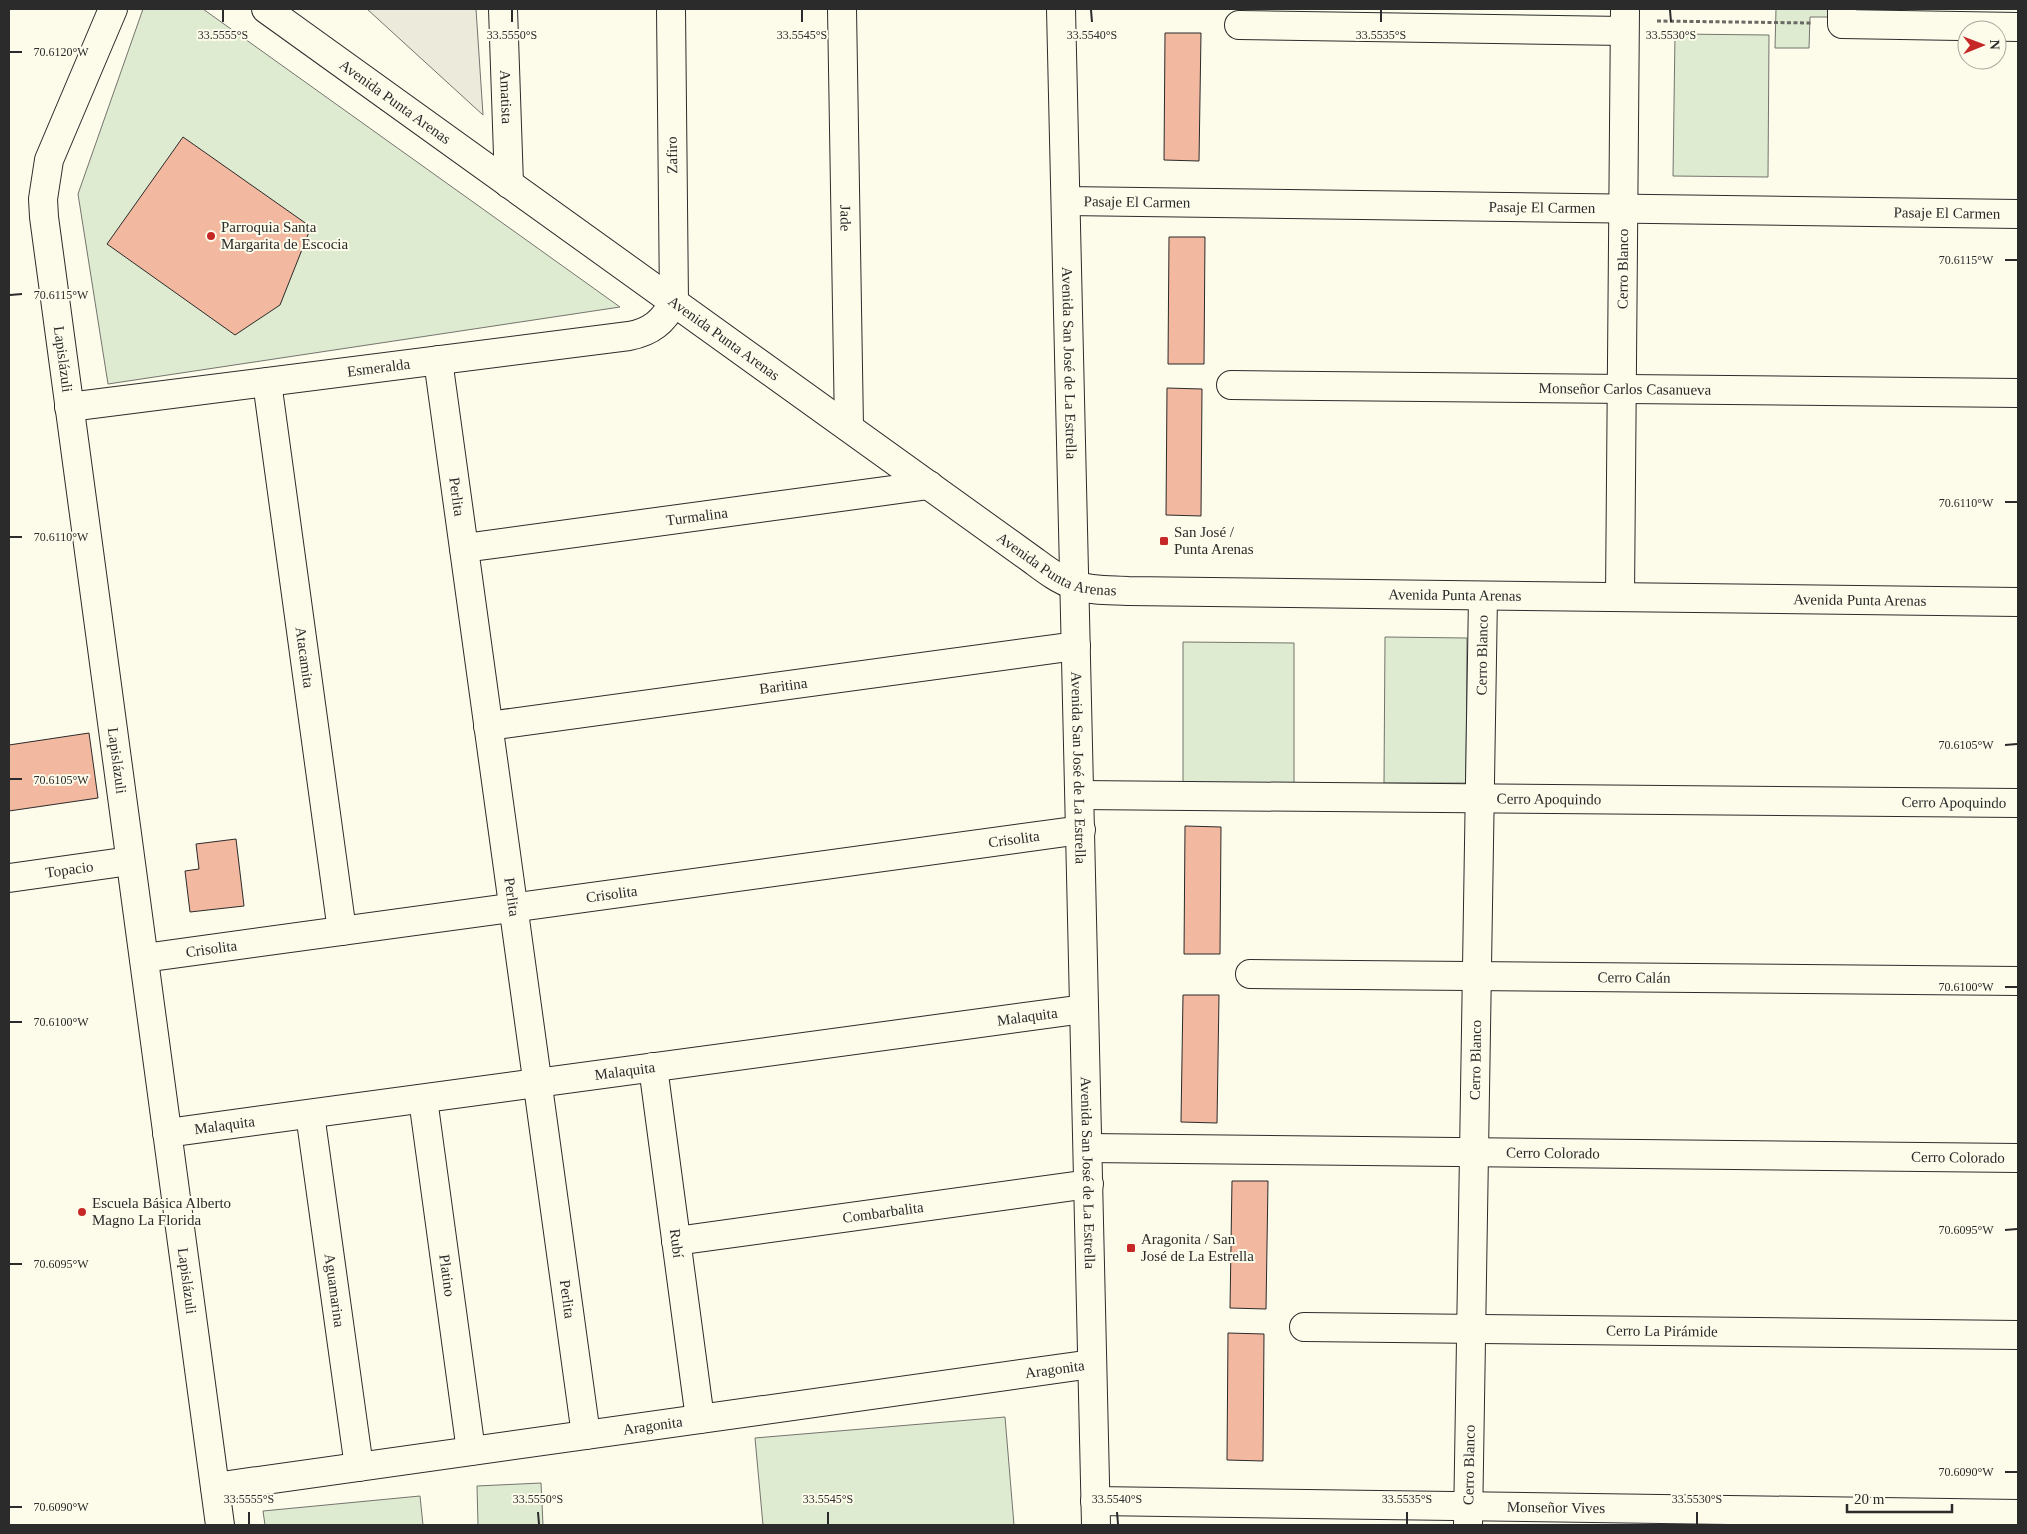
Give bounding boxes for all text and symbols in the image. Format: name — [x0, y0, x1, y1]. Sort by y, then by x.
north arrow — [1957, 20, 2007, 70]
text: 33.5555°S — [198, 28, 248, 42]
text: 33.5550°S — [487, 28, 537, 42]
text: 33.5545°S — [777, 28, 827, 42]
text: 33.5540°S — [1067, 28, 1117, 42]
text: 33.5535°S — [1356, 28, 1406, 42]
text: 33.5530°S — [1646, 28, 1696, 42]
text: N — [1987, 40, 2002, 50]
text: 70.6120°W — [33, 45, 89, 59]
street label: Avenida Punta Arenas — [336, 56, 454, 147]
street label: Amatista — [497, 70, 515, 125]
street label: Zafiro — [664, 136, 680, 174]
street label: Pasaje El Carmen — [1084, 193, 1191, 211]
street label: Pasaje El Carmen — [1488, 199, 1596, 216]
street label: Jade — [837, 204, 854, 232]
street label: Pasaje El Carmen — [1893, 204, 2001, 222]
place label: Parroquia Santa Margarita de Escocia — [221, 219, 349, 252]
street label: Cerro Blanco — [1614, 229, 1631, 309]
marker: Parroquia Santa Margarita de Escocia — [205, 230, 217, 242]
text: 70.6115°W — [1939, 253, 1994, 267]
street label: Avenida San José de La Estrella — [1059, 266, 1079, 460]
text: 70.6115°W — [34, 288, 89, 302]
street label: Avenida Punta Arenas — [665, 293, 783, 384]
street label: Lapislázuli — [51, 325, 76, 393]
street label: Esmeralda — [346, 356, 411, 380]
street label: Monseñor Carlos Casanueva — [1539, 380, 1712, 398]
street label: Perlita — [446, 476, 467, 518]
text: 70.6110°W — [1939, 496, 1994, 510]
street label: Turmalina — [665, 504, 729, 529]
place label: San José / Punta Arenas — [1174, 524, 1254, 557]
street label: Avenida Punta Arenas — [994, 529, 1117, 599]
text: 70.6110°W — [34, 530, 89, 544]
marker: San José / Punta Arenas — [1158, 535, 1170, 547]
street label: Avenida Punta Arenas — [1388, 586, 1522, 604]
street label: Avenida Punta Arenas — [1793, 591, 1927, 609]
street label: Cerro Blanco — [1473, 615, 1491, 695]
street label: Atacamita — [293, 626, 317, 689]
street label: Avenida San José de La Estrella — [1068, 671, 1089, 865]
street label: Baritina — [758, 675, 809, 697]
street label: Lapislázuli — [105, 726, 130, 795]
text: 70.6105°W — [1938, 738, 1994, 752]
text: 70.6105°W — [33, 773, 89, 787]
street label: Cerro Apoquindo — [1497, 791, 1601, 807]
street label: Cerro Apoquindo — [1902, 794, 2006, 811]
street label: Crisolita — [987, 828, 1041, 851]
street label: Topacio — [44, 858, 94, 881]
street label: Perlita — [501, 876, 523, 918]
street label: Crisolita — [585, 883, 639, 906]
street label: Crisolita — [185, 937, 238, 960]
street label: Cerro Calán — [1597, 969, 1671, 986]
text: 70.6100°W — [1938, 980, 1994, 994]
street label: Malaquita — [996, 1005, 1059, 1029]
text: 70.6100°W — [33, 1015, 89, 1029]
street label: Cerro Blanco — [1467, 1020, 1484, 1100]
street label: Malaquita — [594, 1059, 656, 1083]
street label: Avenida San José de La Estrella — [1078, 1076, 1098, 1270]
street label: Malaquita — [193, 1113, 256, 1137]
street label: Cerro Colorado — [1506, 1144, 1600, 1162]
street label: Cerro Colorado — [1911, 1149, 2005, 1166]
place label: Escuela Básica Alberto Magno La Florida — [92, 1195, 231, 1228]
street label: Combarbalita — [841, 1199, 925, 1226]
marker: Escuela Básica Alberto Magno La Florida — [76, 1206, 88, 1218]
text: 70.6095°W — [1938, 1223, 1994, 1237]
street label: Rubí — [667, 1228, 686, 1259]
place label: Aragonita / San José de La Estrella — [1141, 1231, 1254, 1264]
marker: Aragonita / San José de La Estrella — [1125, 1242, 1137, 1254]
street label: Lapislázuli — [175, 1247, 200, 1315]
street label: Aguamarina — [321, 1252, 348, 1328]
street label: Platino — [436, 1253, 458, 1298]
text: 70.6095°W — [33, 1257, 89, 1271]
street label: Perlita — [557, 1279, 578, 1320]
street label: Cerro La Pirámide — [1606, 1322, 1718, 1340]
street label: Aragonita — [1024, 1357, 1086, 1381]
street label: Aragonita — [622, 1413, 684, 1438]
street label: Cerro Blanco — [1460, 1425, 1478, 1505]
text: 70.6090°W — [1938, 1465, 1994, 1479]
scale bar — [1847, 1482, 1952, 1514]
text: 20 m — [1854, 1491, 1885, 1507]
text: 33.5555°S — [224, 1492, 274, 1506]
text: 33.5550°S — [513, 1492, 563, 1506]
text: 33.5545°S — [803, 1492, 853, 1506]
text: 33.5540°S — [1092, 1492, 1142, 1506]
text: 33.5535°S — [1382, 1492, 1432, 1506]
text: 33.5530°S — [1672, 1492, 1722, 1506]
street label: Monseñor Vives — [1507, 1499, 1605, 1516]
text: 70.6090°W — [33, 1500, 89, 1514]

